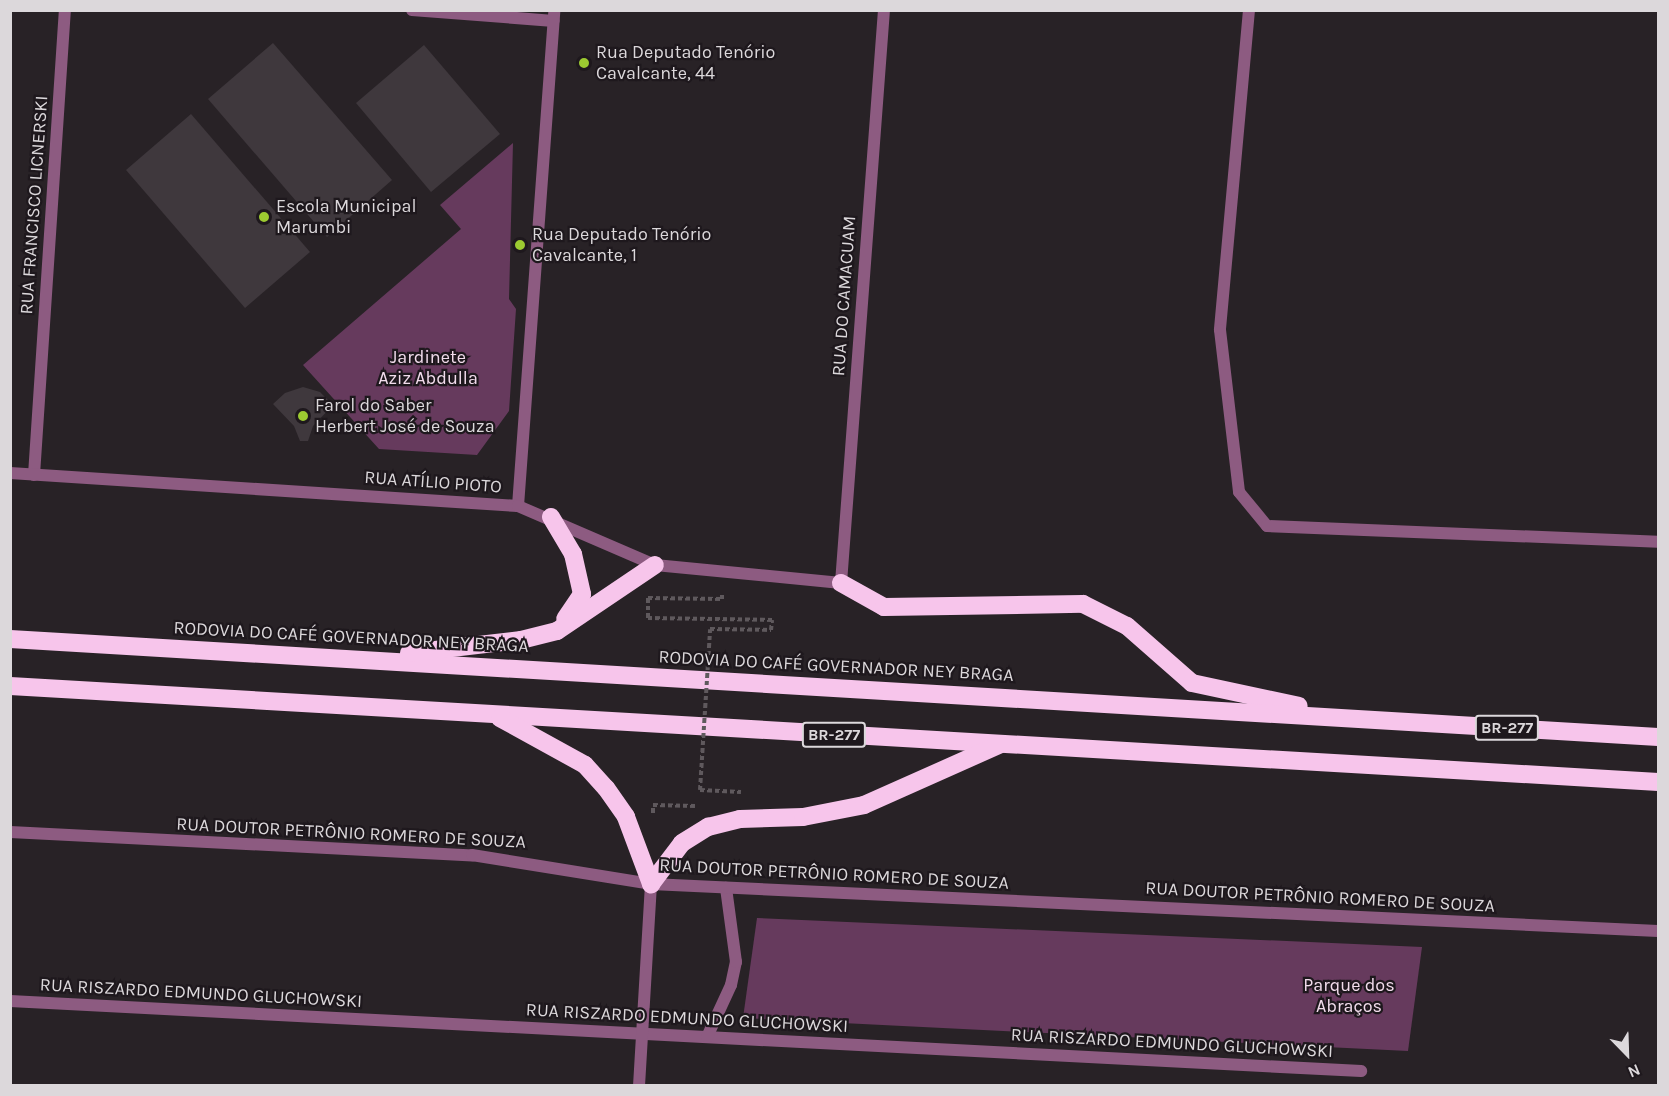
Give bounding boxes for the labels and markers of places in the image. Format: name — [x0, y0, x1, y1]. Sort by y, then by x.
place label: Rua Deputado Tenório Cavalcante, 44 — [596, 42, 775, 84]
marker: Rua Deputado Tenório Cavalcante, 44 — [577, 56, 591, 70]
place label: Escola Municipal Marumbi — [276, 196, 416, 238]
marker: Escola Municipal Marumbi — [257, 210, 271, 224]
place label: Rua Deputado Tenório Cavalcante, 1 — [532, 224, 711, 266]
marker: Rua Deputado Tenório Cavalcante, 1 — [513, 238, 527, 252]
place label: Farol do Saber Herbert José de Souza — [315, 395, 495, 438]
marker: Farol do Saber Herbert José de Souza — [296, 409, 310, 423]

